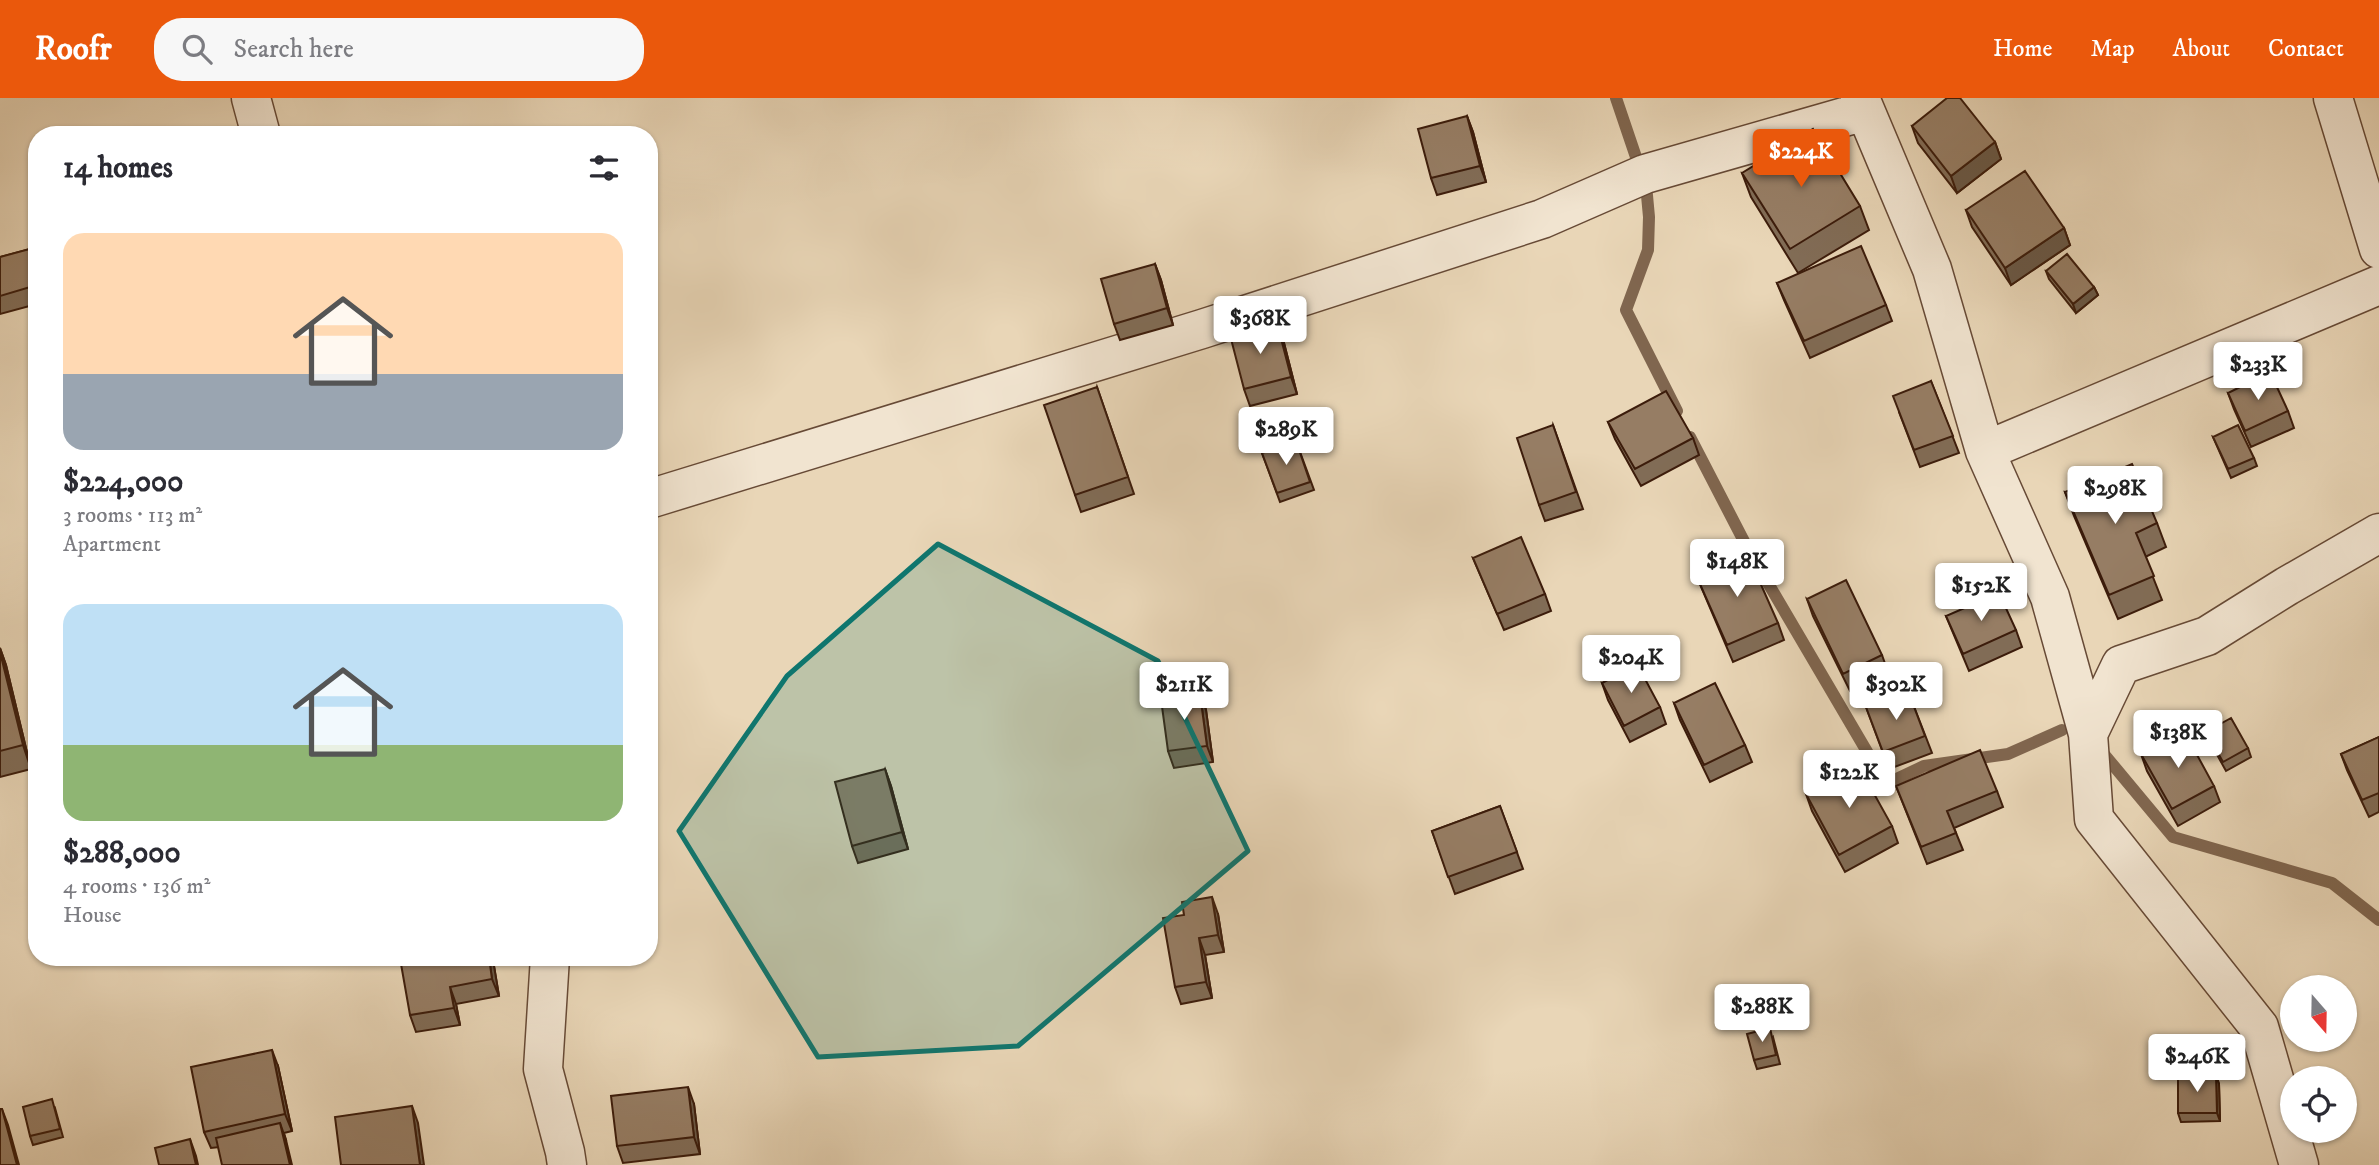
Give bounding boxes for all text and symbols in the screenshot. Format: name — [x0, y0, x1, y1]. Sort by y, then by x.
search box — [154, 18, 644, 81]
text: Roofr — [35, 29, 112, 70]
icon: search — [178, 30, 216, 68]
text: Search here — [234, 33, 354, 66]
text: Home — [1993, 34, 2052, 64]
text: Map — [2090, 34, 2135, 64]
text: About — [2173, 34, 2230, 64]
text: Contact — [2268, 34, 2344, 64]
pin: $224K — [1752, 130, 1850, 189]
text: $224K — [1769, 137, 1833, 166]
icon: filters — [585, 149, 623, 187]
text: 14 homes — [63, 150, 173, 187]
icon: home — [280, 278, 406, 404]
pin: $368K — [1211, 296, 1309, 356]
text: $368K — [1230, 304, 1290, 333]
pin: $233K — [2209, 342, 2307, 402]
text: $233K — [2229, 350, 2287, 379]
pin: $289K — [1237, 408, 1335, 467]
text: $289K — [1255, 415, 1318, 444]
text: $224,000 — [63, 464, 183, 501]
pin: $298K — [2066, 466, 2164, 526]
text: $298K — [2084, 474, 2147, 503]
text: 3 rooms · 113 m² — [63, 501, 202, 530]
text: Apartment — [63, 530, 161, 559]
pin: $148K — [1688, 540, 1786, 599]
text: $148K — [1706, 547, 1768, 576]
pin: $152K — [1932, 564, 2030, 623]
text: $152K — [1951, 571, 2011, 600]
pin: $204K — [1582, 636, 1680, 695]
text: $204K — [1598, 643, 1664, 672]
icon: home — [280, 649, 406, 775]
pin: $211K — [1135, 662, 1233, 722]
pin: $302K — [1847, 662, 1945, 722]
text: $211K — [1156, 670, 1212, 699]
text: $302K — [1866, 670, 1926, 699]
pin: $138K — [2129, 710, 2227, 770]
text: $138K — [2149, 718, 2207, 747]
pin: $122K — [1800, 750, 1898, 810]
text: $122K — [1819, 758, 1879, 787]
text: $288,000 — [63, 835, 181, 872]
text: 4 rooms · 136 m² — [63, 872, 210, 901]
text: House — [63, 901, 121, 930]
north arrow — [2280, 975, 2357, 1052]
map controls — [2280, 975, 2357, 1143]
pin: $288K — [1713, 984, 1811, 1044]
text: $288K — [1730, 992, 1794, 1021]
pin: $246K — [2148, 1034, 2246, 1094]
text: $246K — [2164, 1042, 2230, 1071]
button: locate — [2280, 1066, 2357, 1143]

